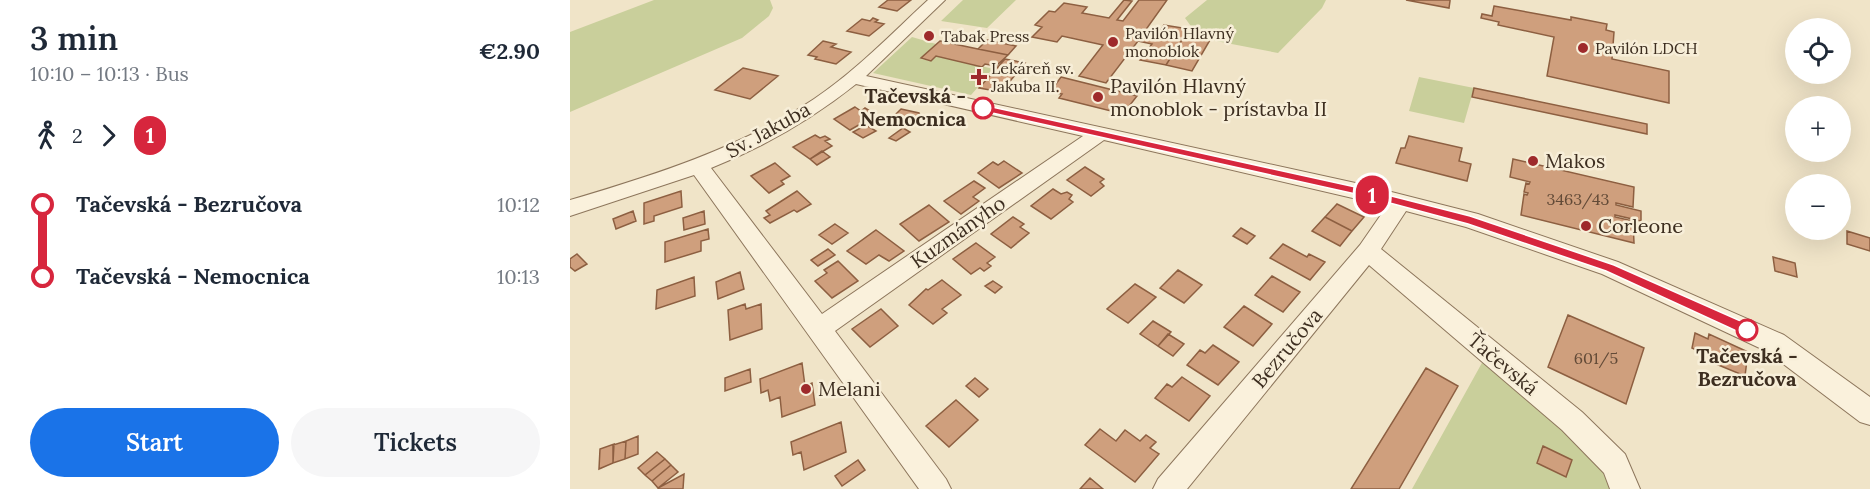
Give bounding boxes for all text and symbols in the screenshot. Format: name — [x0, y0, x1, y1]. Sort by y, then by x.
text: 3 min — [30, 17, 118, 59]
map controls — [1785, 18, 1851, 240]
button: locate — [1785, 18, 1851, 84]
place label: Pavilón Hlavný monoblok — [1125, 23, 1234, 61]
place label: Tabak Press — [941, 26, 1029, 46]
marker: Tabak Press — [922, 29, 936, 43]
marker: Pavilón Hlavný monoblok — [1106, 35, 1120, 49]
text: €2.90 — [479, 37, 540, 65]
place label: Pavilón LDCH — [1595, 38, 1698, 58]
marker: Pavilón LDCH — [1576, 41, 1590, 55]
place label: Lekáreň sv. Jakuba II. — [990, 58, 1074, 96]
text: 10:10 – 10:13 · Bus — [30, 61, 189, 86]
marker: Lekáreň sv. Jakuba II. — [972, 70, 986, 84]
place label: Pavilón Hlavný monoblok - prístavba II — [1110, 73, 1327, 121]
place label: Tačevská - Nemocnica — [860, 83, 967, 131]
marker: Pavilón Hlavný monoblok - prístavba II — [1091, 90, 1105, 104]
street label: Sv. Jakuba — [721, 96, 814, 163]
button: + — [1785, 96, 1851, 162]
marker: Tačevská - Nemocnica — [972, 97, 994, 119]
icon: walk — [30, 119, 63, 152]
icon: forward — [92, 119, 125, 152]
text: 1 — [146, 122, 154, 149]
text: 2 — [72, 123, 83, 148]
place label: Makos — [1545, 148, 1605, 173]
marker: Makos — [1526, 154, 1540, 168]
button: − — [1785, 174, 1851, 240]
line badge: 1 — [1352, 176, 1392, 214]
text: 1 — [1368, 182, 1376, 209]
house number: 3463/43 — [1546, 189, 1610, 210]
text: Tačevská - Bezručova — [76, 190, 302, 218]
street label: Kuzmányho — [906, 190, 1010, 273]
text: 10:12 — [497, 192, 540, 217]
place label: Corleone — [1598, 213, 1683, 238]
marker: Corleone — [1579, 219, 1593, 233]
text: Tačevská - Nemocnica — [76, 262, 310, 290]
text: 10:13 — [497, 264, 540, 289]
street label: Bezručova — [1246, 303, 1327, 393]
marker: Tačevská - Bezručova — [1736, 319, 1758, 341]
street label: Ťačevská — [1463, 327, 1544, 400]
place label: Tačevská - Bezručova — [1696, 343, 1798, 391]
house number: 601/5 — [1574, 348, 1618, 369]
place label: Melani — [818, 376, 881, 401]
marker: Melani — [799, 382, 813, 396]
button: Start — [30, 408, 279, 477]
button: Tickets — [291, 408, 540, 477]

